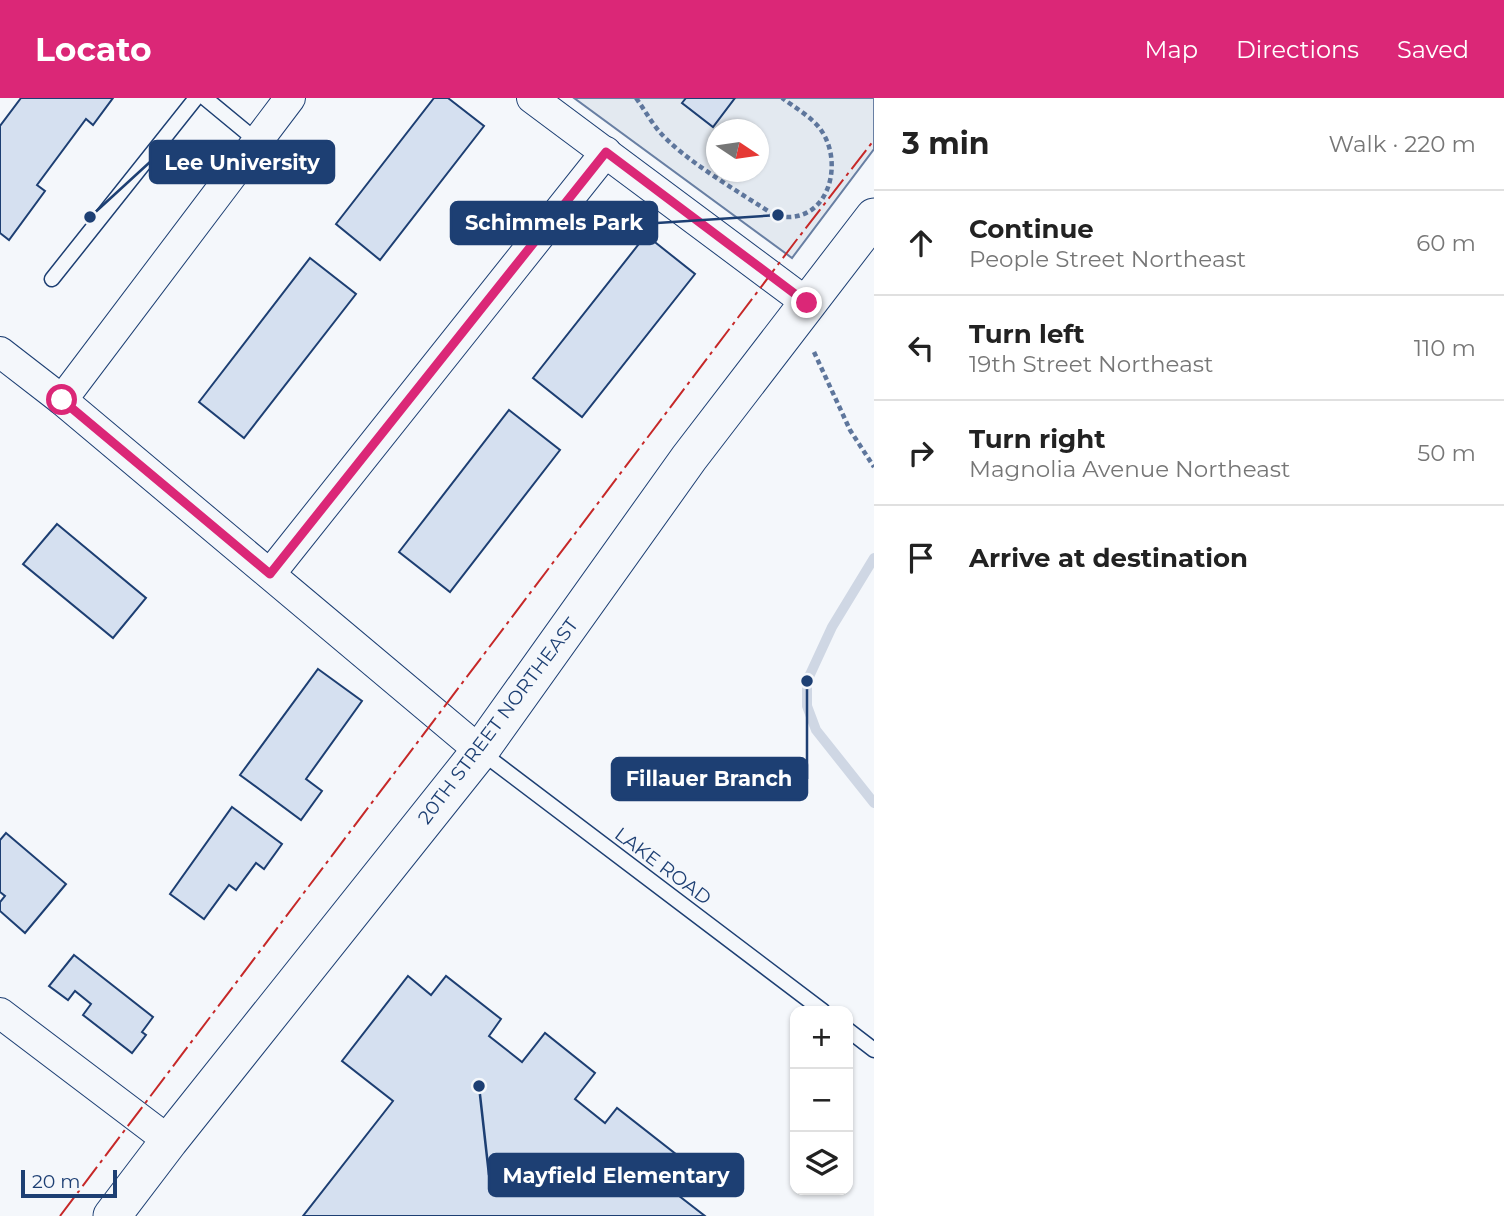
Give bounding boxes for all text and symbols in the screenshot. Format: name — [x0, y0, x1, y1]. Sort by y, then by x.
text: Locato — [35, 29, 152, 69]
text: Map — [1145, 35, 1198, 64]
text: Directions — [1236, 35, 1359, 64]
text: Saved — [1397, 35, 1469, 64]
north arrow — [706, 119, 769, 182]
text: 3 min — [902, 125, 989, 162]
text: Walk · 220 m — [1329, 130, 1476, 158]
callout: Lee University — [150, 141, 334, 183]
text: Lee University — [164, 150, 320, 175]
callout: Schimmels Park — [451, 202, 657, 244]
text: Schimmels Park — [465, 210, 643, 235]
text: Continue — [969, 213, 1094, 245]
icon: ahead — [902, 224, 940, 262]
text: 60 m — [1416, 229, 1476, 257]
text: People Street Northeast — [969, 245, 1246, 273]
route end — [791, 287, 822, 318]
text: Turn left — [969, 318, 1085, 350]
icon: left — [902, 329, 940, 367]
text: 110 m — [1414, 334, 1476, 362]
text: 19th Street Northeast — [969, 350, 1213, 378]
route start — [46, 384, 77, 415]
text: Turn right — [969, 423, 1105, 455]
icon: right — [902, 434, 940, 472]
text: 50 m — [1417, 439, 1476, 467]
text: Magnolia Avenue Northeast — [969, 455, 1290, 483]
icon: arrive — [902, 539, 940, 577]
text: Arrive at destination — [969, 542, 1248, 574]
street label: 20TH STREET NORTHEAST — [413, 613, 583, 828]
callout: Fillauer Branch — [612, 758, 807, 800]
text: Fillauer Branch — [626, 766, 792, 791]
street label: LAKE ROAD — [610, 822, 716, 910]
map controls — [790, 1006, 853, 1195]
button: + — [790, 1006, 853, 1069]
button: − — [790, 1069, 853, 1132]
button: layers — [790, 1132, 853, 1195]
callout: Mayfield Elementary — [489, 1154, 743, 1196]
text: Mayfield Elementary — [503, 1163, 730, 1188]
scale bar — [21, 1167, 117, 1199]
text: 20 m — [32, 1170, 80, 1193]

